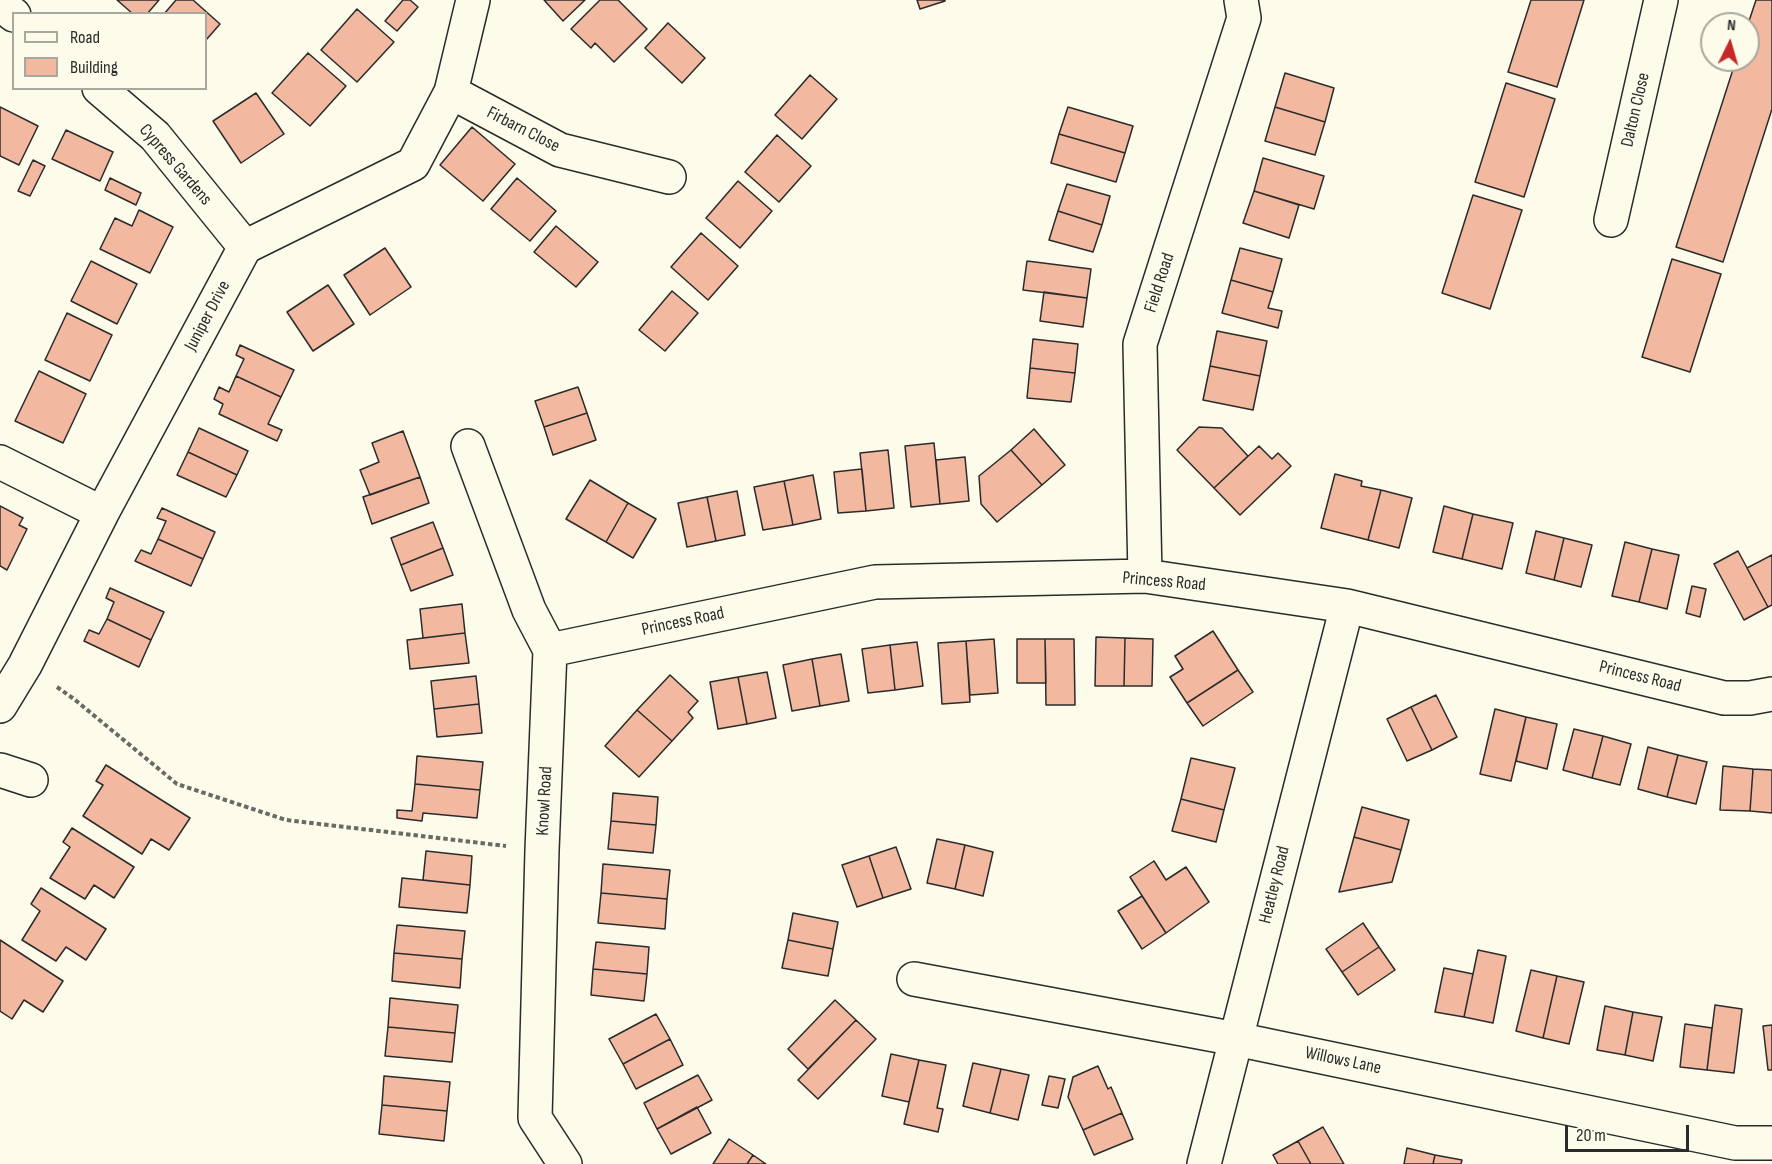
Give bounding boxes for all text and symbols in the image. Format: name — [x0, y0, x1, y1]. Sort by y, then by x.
legend — [12, 12, 207, 90]
north arrow — [1700, 12, 1760, 72]
text: N — [1726, 16, 1737, 35]
text: Road — [70, 27, 100, 48]
text: Building — [70, 57, 118, 78]
street label: Dalton Close — [1617, 71, 1655, 149]
street label: Firbarn Close — [483, 102, 563, 158]
street label: Cypress Gardens — [134, 120, 216, 210]
street label: Field Road — [1140, 250, 1180, 316]
street label: Juniper Drive — [181, 277, 235, 355]
street label: Princess Road — [1121, 568, 1207, 596]
street label: Princess Road — [640, 603, 726, 641]
street label: Princess Road — [1597, 656, 1683, 698]
street label: Knowl Road — [532, 766, 558, 836]
street label: Heatley Road — [1255, 844, 1295, 926]
street label: Willows Lane — [1303, 1042, 1383, 1080]
scale bar — [1568, 1113, 1692, 1151]
text: 20 m — [1576, 1125, 1606, 1146]

